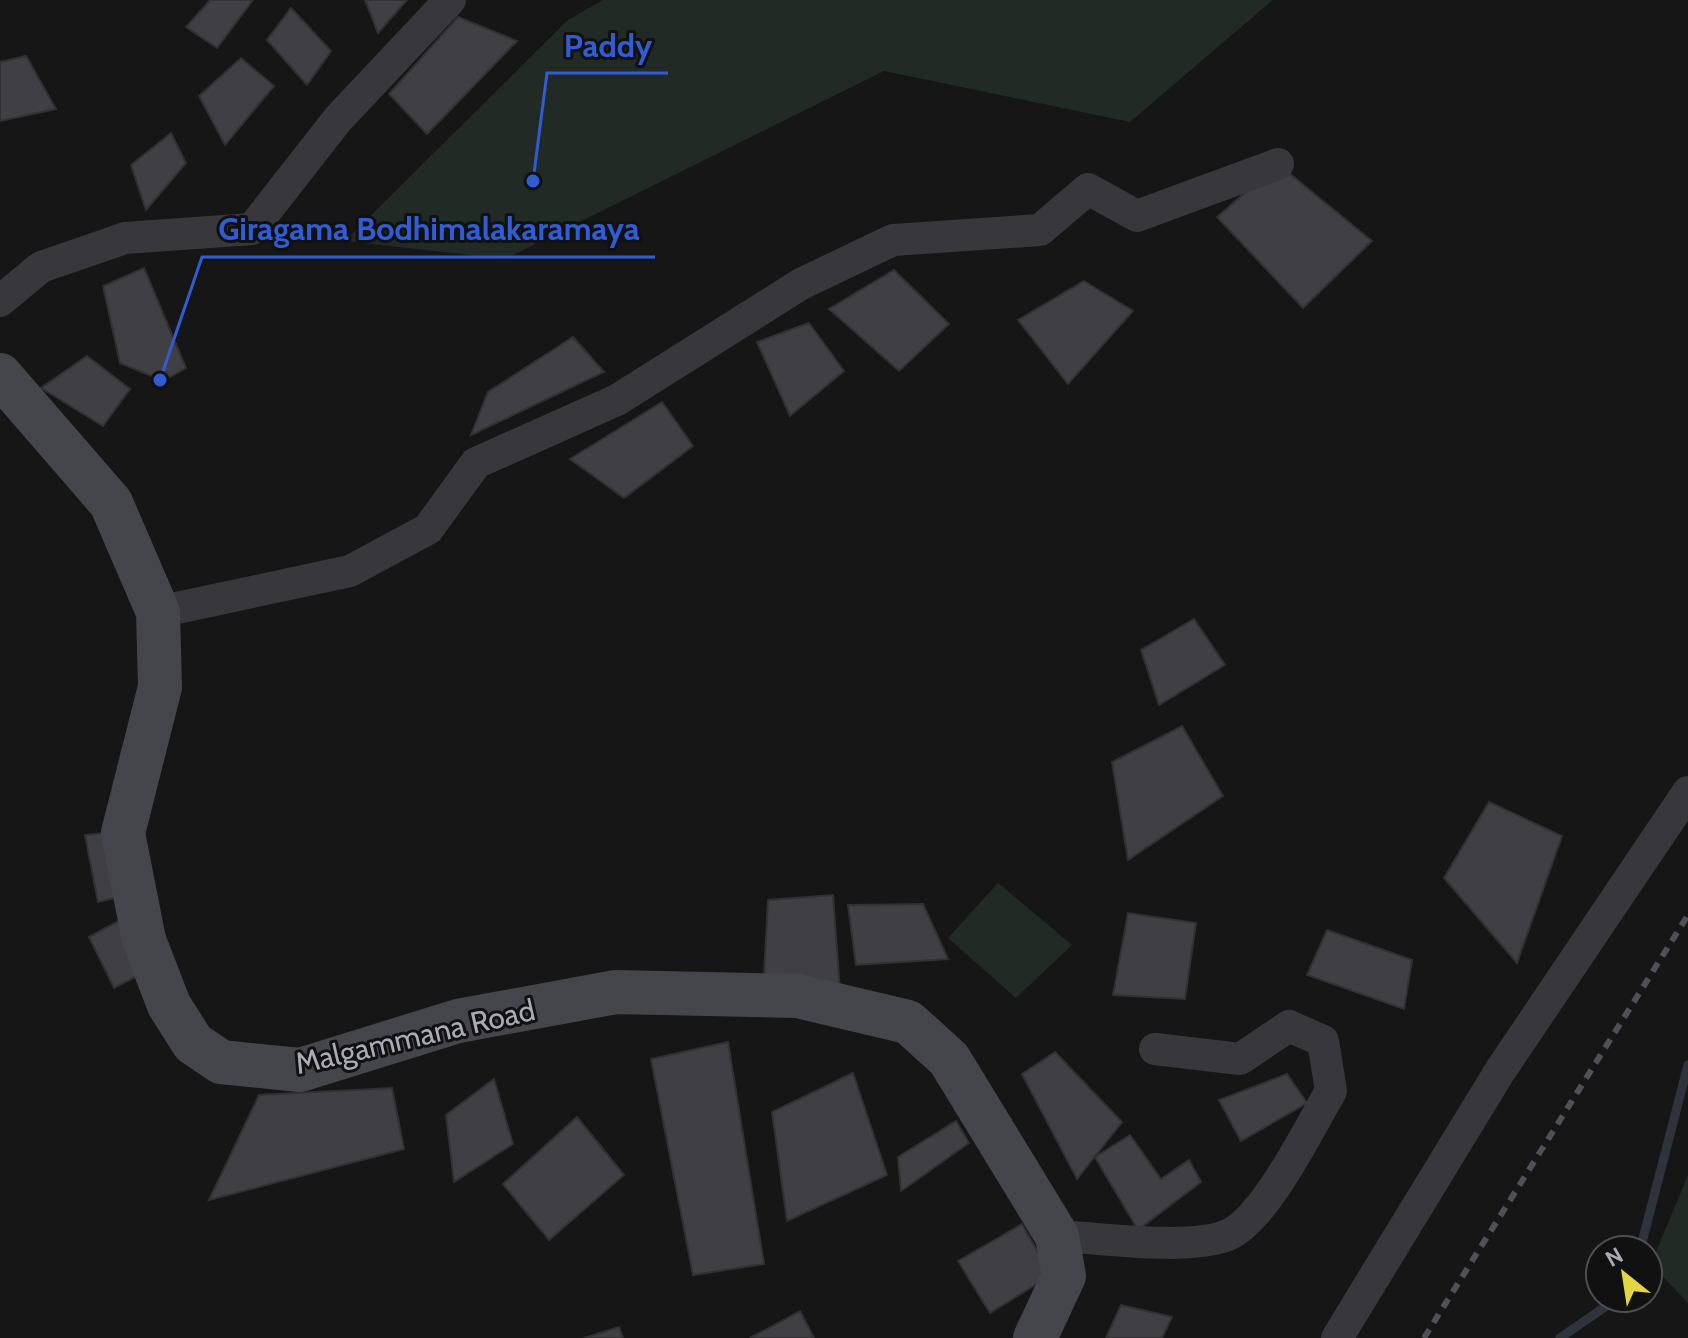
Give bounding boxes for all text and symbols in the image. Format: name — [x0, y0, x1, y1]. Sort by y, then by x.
callout: Paddy — [547, 17, 668, 73]
text: Paddy — [564, 26, 653, 65]
callout: Giragama Bodhimalakaramaya — [202, 201, 655, 257]
text: Giragama Bodhimalakaramaya — [218, 209, 640, 248]
street label: Malgammana Road — [291, 991, 538, 1082]
north arrow — [1584, 1234, 1664, 1314]
text: N — [1601, 1242, 1628, 1273]

